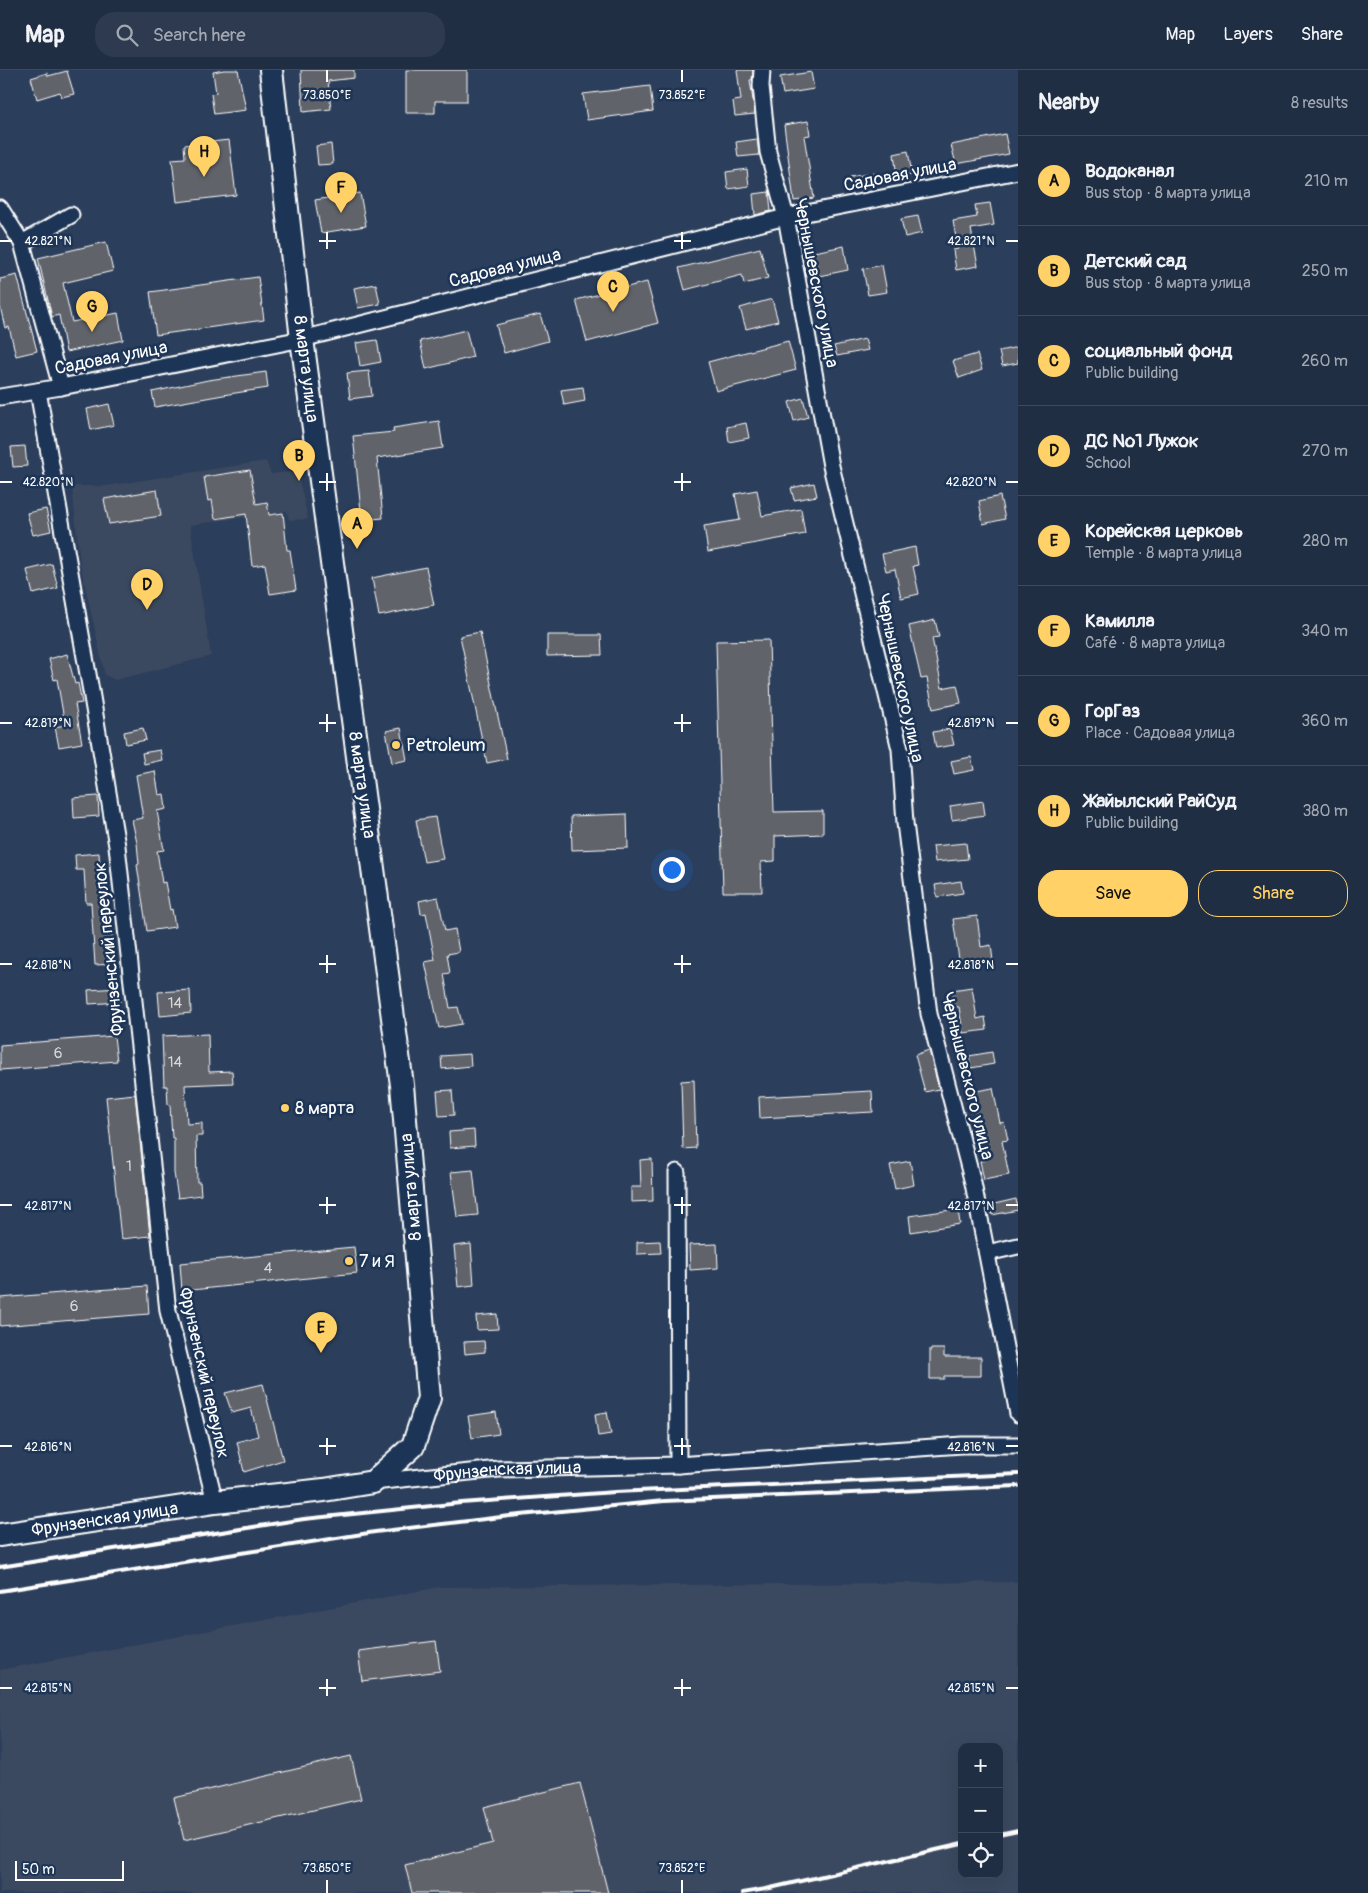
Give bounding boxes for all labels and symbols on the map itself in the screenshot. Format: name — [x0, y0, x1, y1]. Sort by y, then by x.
text: 73.850°E — [303, 88, 351, 103]
text: 73.852°E — [659, 88, 705, 103]
pin: H — [188, 136, 220, 177]
street label: Садовая улица — [842, 153, 958, 197]
pin: F — [325, 172, 357, 213]
street label: Чернышевского улица — [788, 196, 844, 370]
text: 42.821°N — [24, 234, 72, 249]
text: 42.821°N — [947, 234, 995, 249]
street label: Садовая улица — [447, 243, 563, 293]
pin: C — [597, 271, 629, 312]
pin: G — [76, 291, 108, 332]
street label: 8 марта улица — [288, 314, 324, 424]
street label: Садовая улица — [53, 336, 169, 380]
pin: B — [283, 440, 315, 481]
text: 42.820°N — [23, 475, 73, 490]
text: 42.820°N — [946, 475, 996, 490]
pin: A — [341, 508, 373, 549]
pin: D — [131, 569, 163, 610]
street label: Чернышевского улица — [871, 592, 929, 764]
text: 42.819°N — [25, 716, 71, 731]
text: 42.819°N — [948, 716, 994, 731]
street label: 8 марта улица — [343, 730, 381, 840]
place label: Petroleum — [406, 734, 485, 757]
marker: Petroleum — [390, 739, 402, 751]
your location — [659, 857, 685, 883]
street label: Фрунзенский переулок — [88, 861, 130, 1037]
text: 42.818°N — [25, 958, 71, 973]
text: 42.818°N — [948, 958, 994, 973]
street label: Чернышевского улица — [935, 990, 999, 1162]
house number: 14 — [168, 994, 183, 1013]
house number: 6 — [54, 1044, 62, 1063]
house number: 14 — [168, 1053, 183, 1072]
place label: 8 марта — [295, 1097, 354, 1120]
marker: 8 марта — [279, 1102, 291, 1114]
street label: 8 марта улица — [395, 1132, 427, 1242]
house number: 1 — [126, 1157, 132, 1176]
text: 42.817°N — [25, 1199, 71, 1214]
text: 42.817°N — [948, 1199, 994, 1214]
place label: 7 и Я — [359, 1250, 395, 1273]
marker: 7 и Я — [343, 1255, 355, 1267]
house number: 4 — [264, 1259, 273, 1278]
street label: Фрунзенский переулок — [173, 1286, 235, 1460]
house number: 6 — [70, 1297, 78, 1316]
pin: E — [305, 1312, 337, 1353]
text: 42.816°N — [24, 1440, 72, 1455]
text: 42.816°N — [947, 1440, 995, 1455]
street label: Фрунзенская улица — [433, 1456, 581, 1487]
street label: Фрунзенская улица — [30, 1496, 180, 1541]
text: 42.815°N — [25, 1681, 71, 1696]
text: 42.815°N — [948, 1681, 994, 1696]
scale bar — [15, 1858, 124, 1881]
text: 73.850°E — [303, 1861, 351, 1876]
text: 73.852°E — [659, 1861, 705, 1876]

